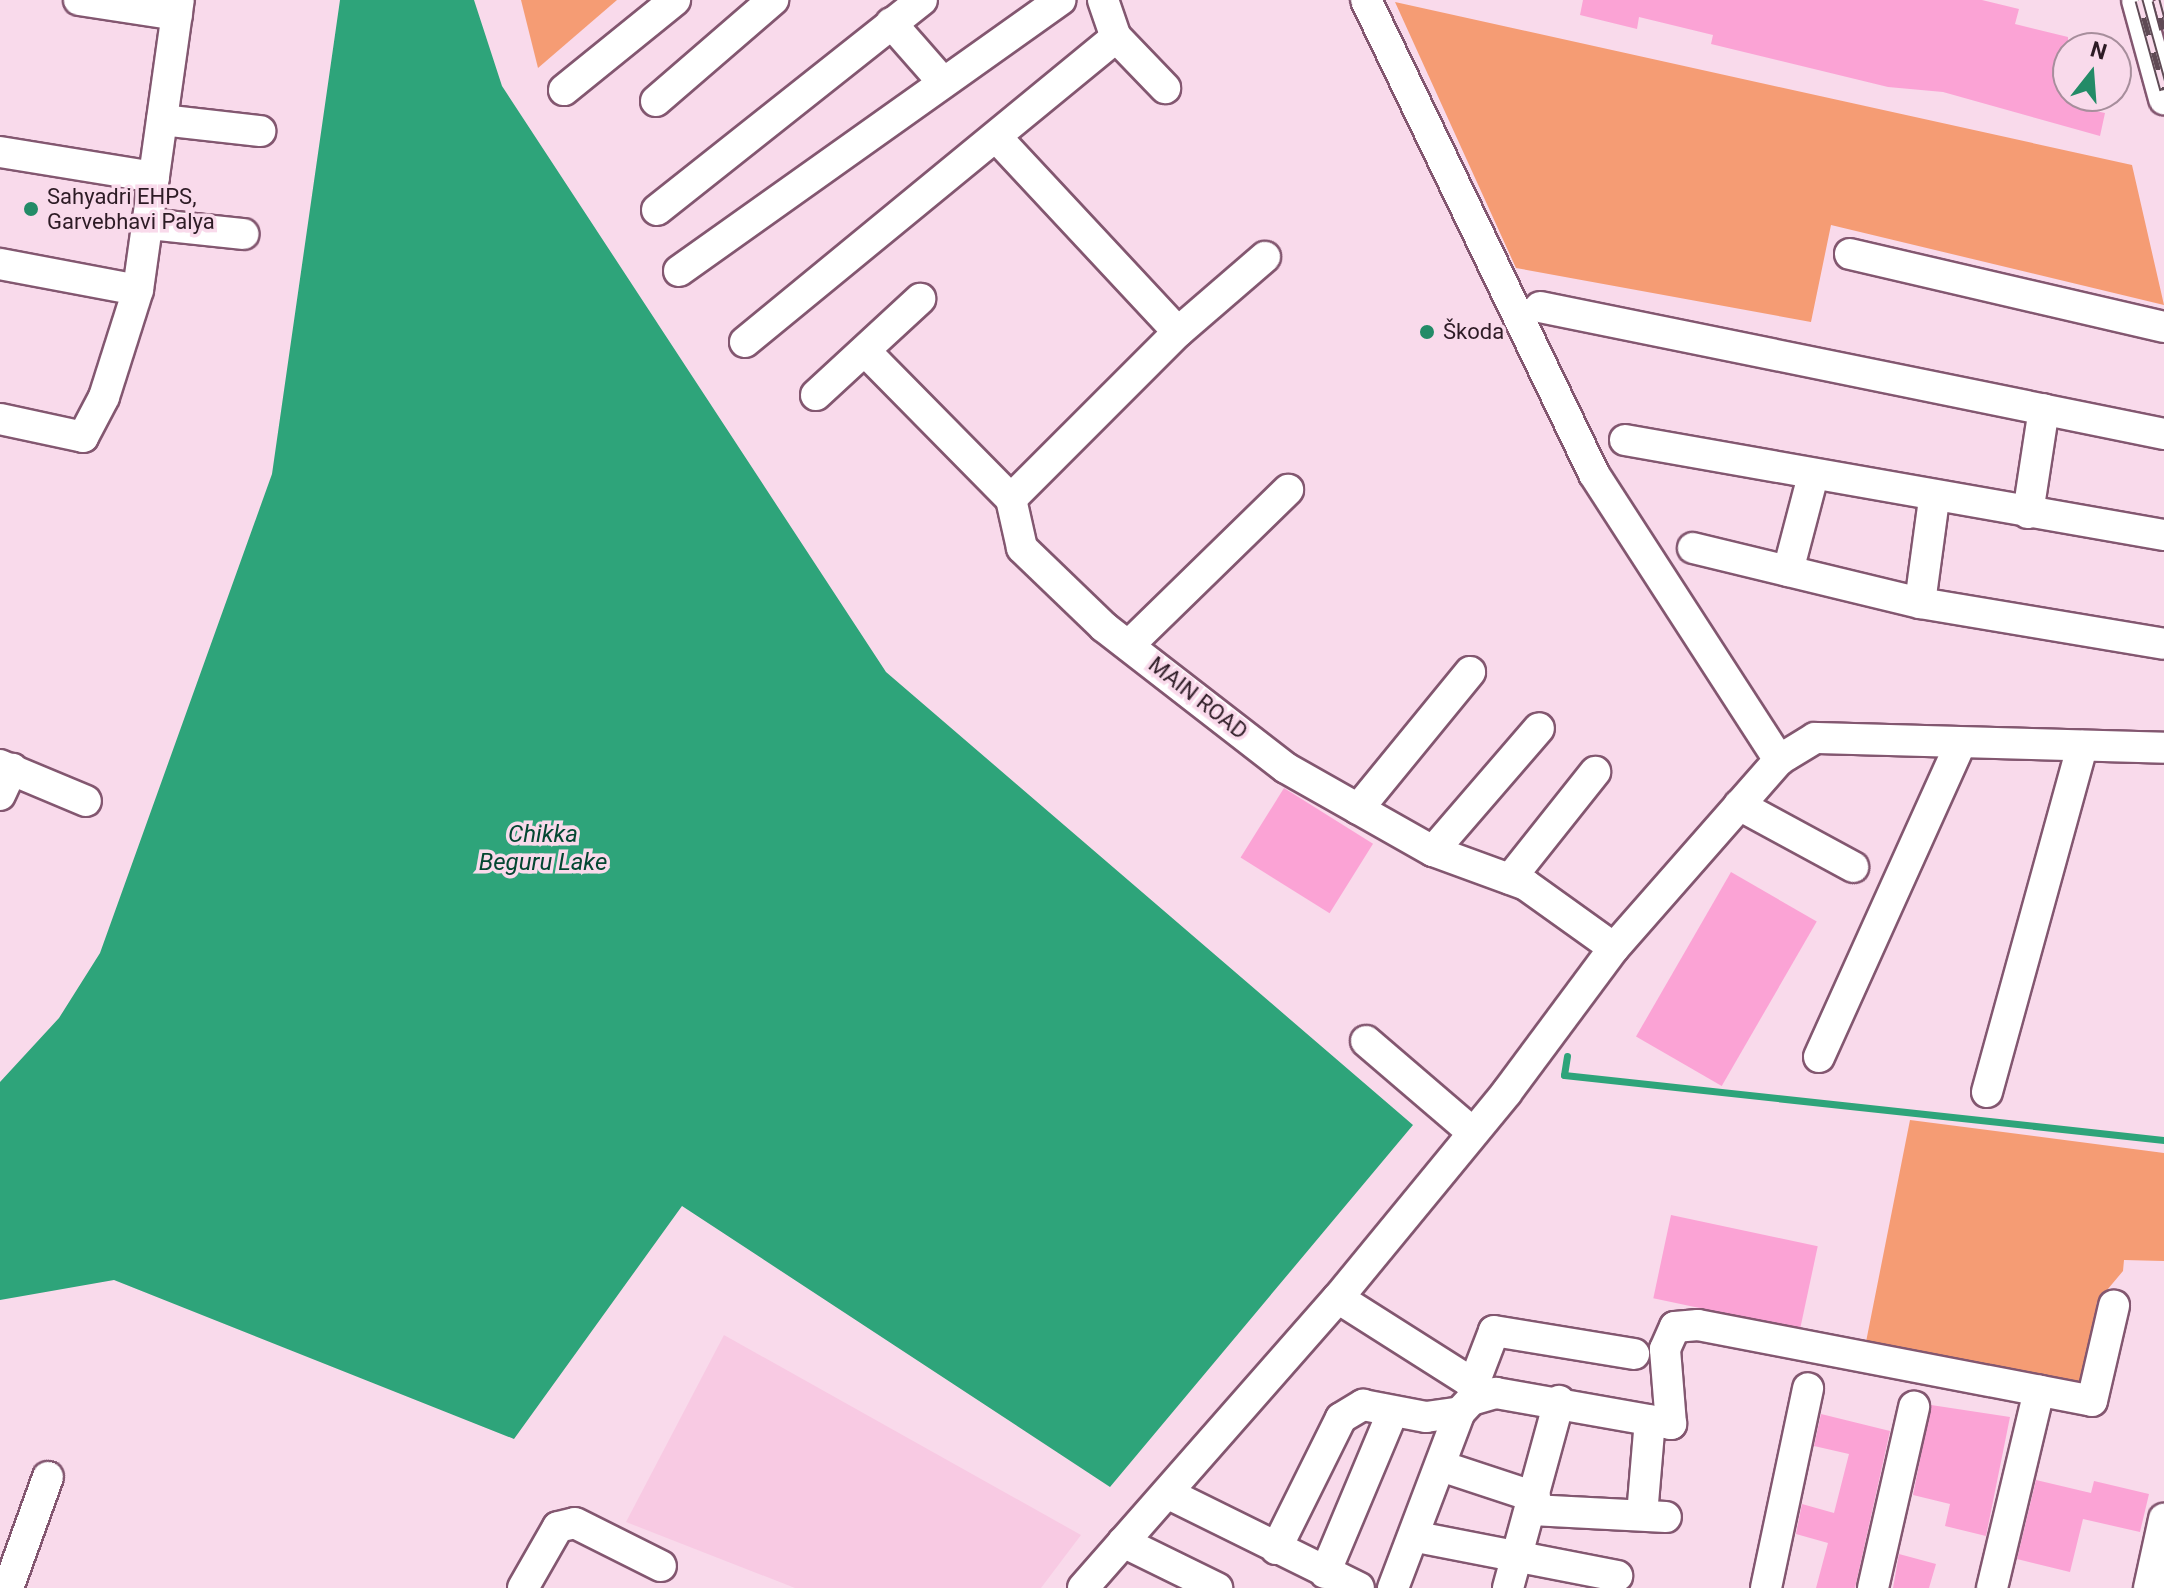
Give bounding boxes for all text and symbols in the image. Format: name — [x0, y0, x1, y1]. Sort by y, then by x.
north arrow — [2052, 32, 2132, 112]
text: N — [2087, 36, 2110, 65]
place label: Sahyadri EHPS, Garvebhavi Palya — [47, 183, 215, 234]
marker: Sahyadri EHPS, Garvebhavi Palya — [22, 200, 40, 218]
place label: Škoda — [1443, 319, 1504, 345]
marker: Škoda — [1418, 323, 1436, 341]
street label: MAIN ROAD — [1143, 651, 1253, 745]
water label: Chikka Beguru Lake — [479, 821, 607, 877]

